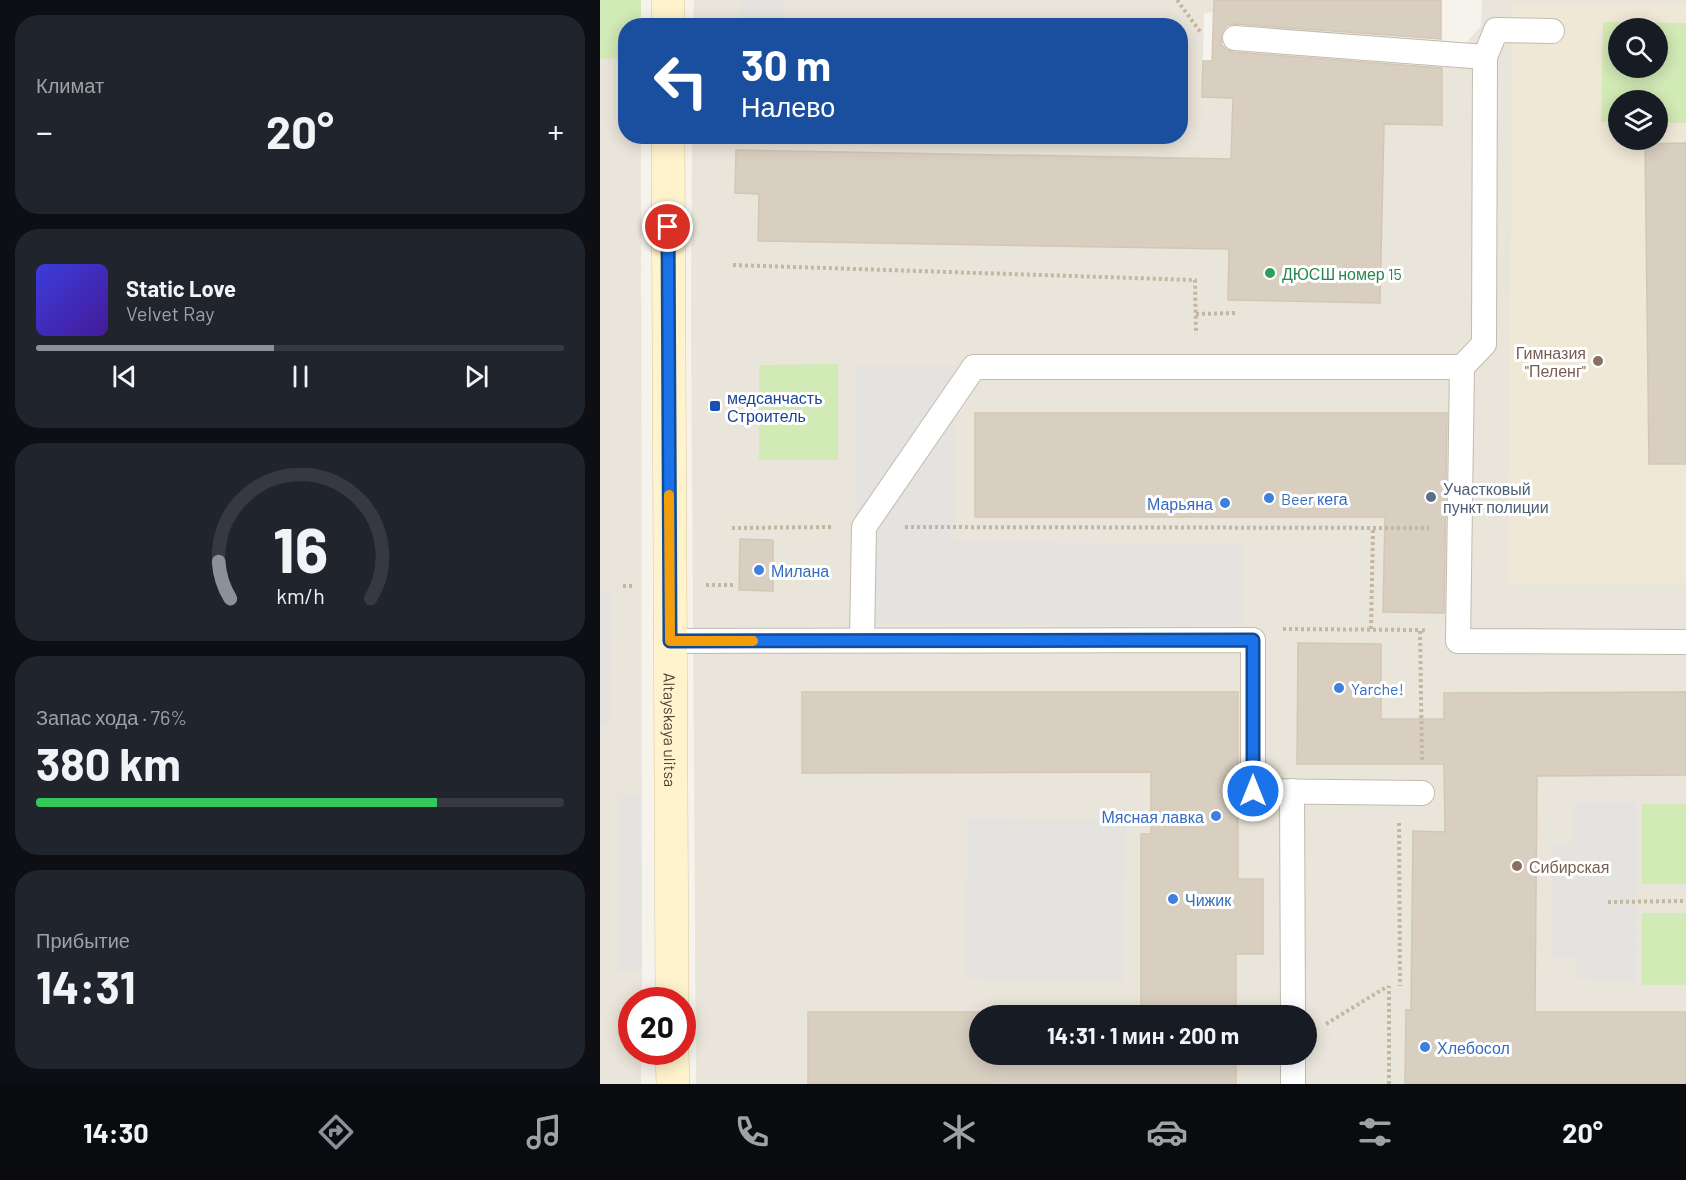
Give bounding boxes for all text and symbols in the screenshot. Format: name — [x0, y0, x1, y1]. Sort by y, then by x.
map controls — [1608, 18, 1668, 150]
button: search — [1608, 18, 1668, 78]
text: 30 m — [741, 39, 831, 89]
icon: left — [642, 42, 720, 120]
text: Климат — [36, 73, 104, 97]
text: Налево — [741, 90, 835, 122]
button: layers — [1608, 90, 1668, 150]
text: 20° — [266, 104, 334, 158]
text: − — [36, 111, 53, 151]
text: + — [548, 111, 564, 151]
pin — [642, 201, 693, 252]
icon: arrive — [651, 210, 684, 243]
place label: ДЮСШ номер 15 — [1282, 264, 1402, 283]
marker: ДЮСШ номер 15 — [1263, 266, 1277, 280]
text: Static Love — [126, 275, 236, 301]
text: Velvet Ray — [126, 301, 215, 325]
place label: Гимназия "Пеленг" — [1516, 343, 1586, 380]
marker: Гимназия "Пеленг" — [1591, 354, 1605, 368]
icon: previous — [108, 360, 141, 393]
icon: pause — [284, 360, 317, 393]
icon: next — [460, 360, 493, 393]
place label: медсанчасть Строитель — [727, 388, 823, 425]
marker: медсанчасть Строитель — [708, 399, 722, 413]
place label: Участковый пункт полиции — [1443, 479, 1549, 516]
place label: Beer кега — [1281, 489, 1348, 508]
marker: Участковый пункт полиции — [1424, 490, 1438, 504]
marker: Beer кега — [1262, 491, 1276, 505]
place label: Марьяна — [1147, 494, 1213, 513]
marker: Марьяна — [1218, 496, 1232, 510]
text: 16 — [272, 511, 328, 585]
place label: Милана — [771, 561, 829, 580]
marker: Милана — [752, 563, 766, 577]
text: km/h — [276, 583, 324, 608]
street label: Altayskaya ulitsa — [661, 673, 681, 787]
place label: Yarche! — [1351, 679, 1404, 698]
marker: Yarche! — [1332, 681, 1346, 695]
text: Запас хода · 76% — [36, 705, 187, 729]
text: 380 km — [36, 736, 181, 790]
position arrow — [1221, 759, 1285, 823]
place label: Мясная лавка — [1101, 807, 1204, 826]
marker: Мясная лавка — [1209, 809, 1223, 823]
place label: Сибирская — [1529, 857, 1609, 876]
marker: Сибирская — [1510, 859, 1524, 873]
place label: Чижик — [1185, 890, 1232, 909]
marker: Чижик — [1166, 892, 1180, 906]
text: Прибытие — [36, 928, 130, 952]
text: 14:31 — [36, 959, 136, 1013]
speed limit sign: 20 — [618, 987, 696, 1065]
text: 14:31 · 1 мин · 200 m — [1047, 1022, 1239, 1048]
place label: Хлебосол — [1437, 1038, 1510, 1057]
marker: Хлебосол — [1418, 1040, 1432, 1054]
icon: directions — [315, 1111, 357, 1153]
icon: music — [523, 1111, 565, 1153]
icon: phone — [731, 1111, 773, 1153]
icon: climate — [938, 1111, 980, 1153]
icon: car — [1146, 1111, 1188, 1153]
icon: filters — [1354, 1111, 1396, 1153]
text: 14:30 — [83, 1116, 149, 1148]
text: 20° — [1562, 1116, 1603, 1148]

